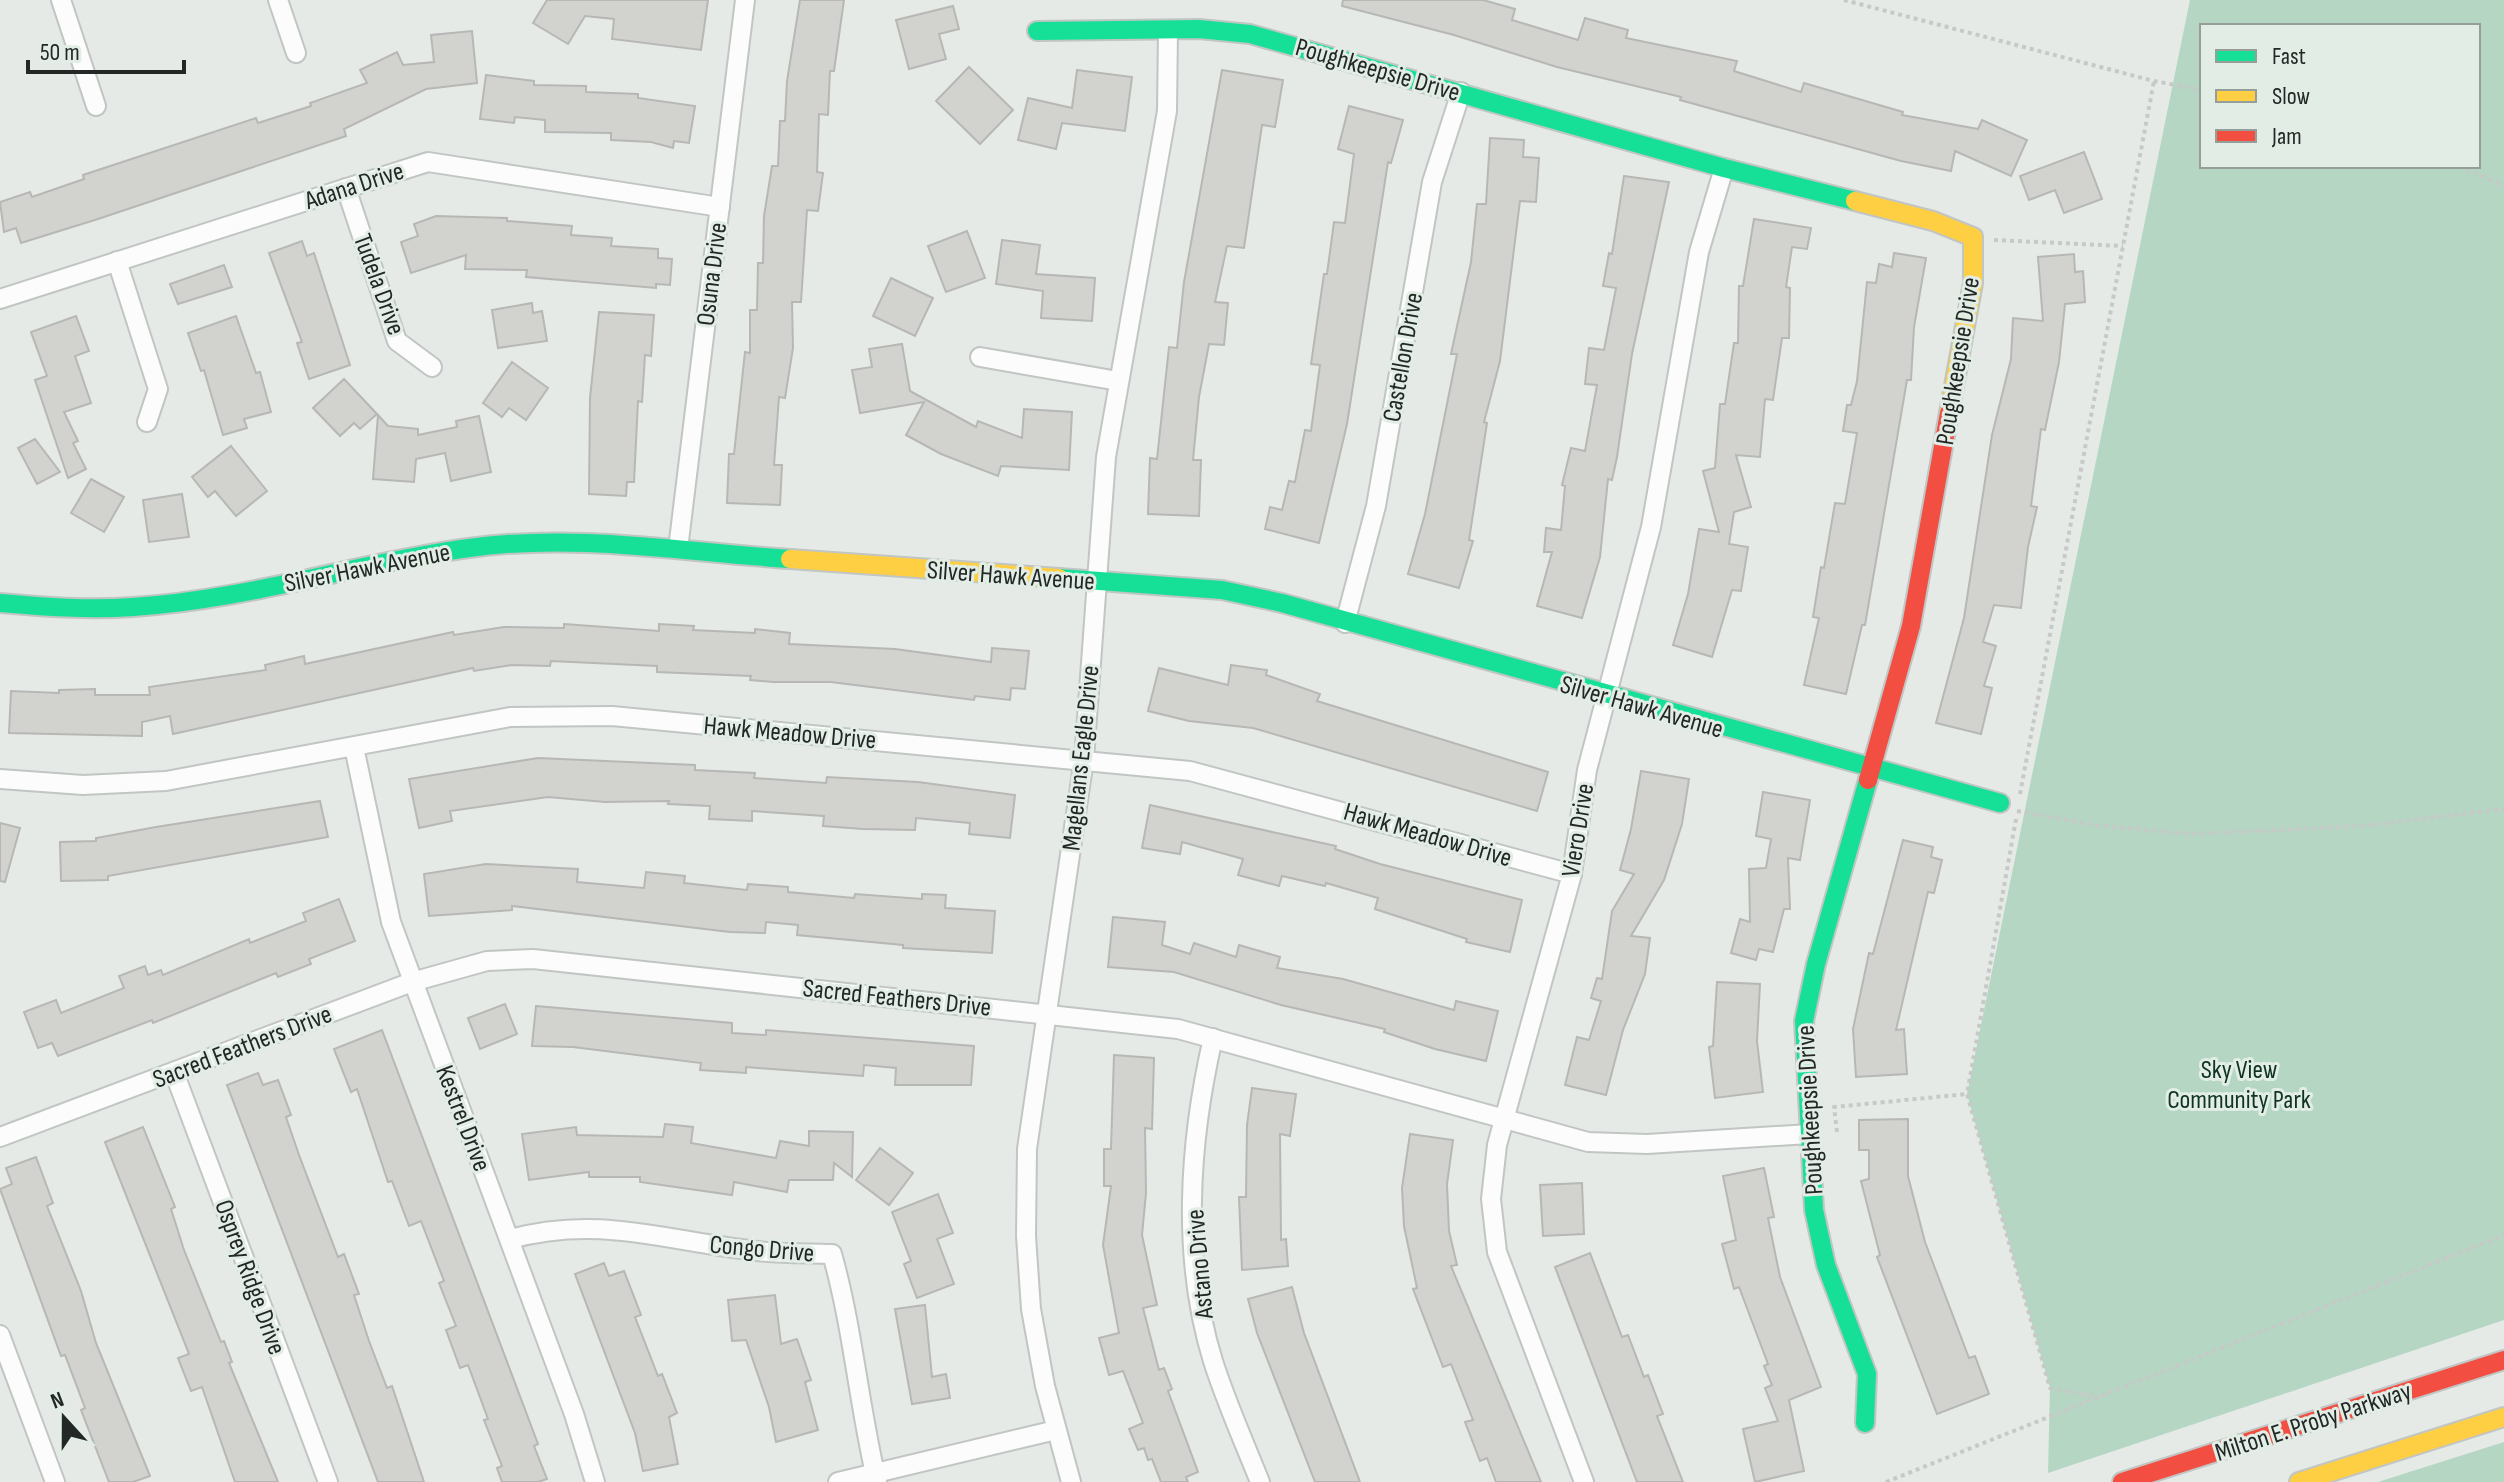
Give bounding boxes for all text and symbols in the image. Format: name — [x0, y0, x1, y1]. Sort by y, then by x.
scale bar — [28, 24, 184, 74]
legend — [2200, 24, 2480, 168]
street label: Poughkeepsie Drive — [1292, 32, 1463, 109]
text: 50 m — [40, 38, 80, 67]
text: Fast — [2272, 42, 2306, 71]
text: Slow — [2272, 82, 2310, 111]
text: Jam — [2271, 122, 2302, 151]
street label: Adana Drive — [300, 156, 408, 217]
street label: Osuna Drive — [691, 221, 734, 328]
street label: Tudela Drive — [346, 230, 411, 339]
street label: Poughkeepsie Drive — [1930, 275, 1987, 447]
street label: Castellon Drive — [1377, 290, 1430, 424]
street label: Silver Hawk Avenue — [282, 537, 453, 600]
street label: Silver Hawk Avenue — [926, 555, 1096, 598]
street label: Magellans Eagle Drive — [1056, 664, 1107, 852]
street label: Silver Hawk Avenue — [1557, 669, 1727, 745]
street label: Hawk Meadow Drive — [702, 711, 878, 756]
street label: Viero Drive — [1556, 781, 1601, 879]
street label: Hawk Meadow Drive — [1340, 797, 1515, 874]
street label: Sacred Feathers Drive — [801, 973, 993, 1024]
street label: Sacred Feathers Drive — [149, 999, 336, 1096]
street label: Poughkeepsie Drive — [1791, 1024, 1830, 1195]
park label: Sky View Community Park — [2167, 1055, 2311, 1116]
street label: Kestrel Drive — [428, 1061, 497, 1176]
street label: Osprey Ridge Drive — [207, 1196, 292, 1359]
street label: Astano Drive — [1180, 1208, 1221, 1321]
street label: Congo Drive — [708, 1229, 815, 1270]
street label: Milton E. Proby Parkway — [2211, 1376, 2415, 1469]
north arrow — [24, 1378, 104, 1458]
text: N — [47, 1386, 68, 1415]

